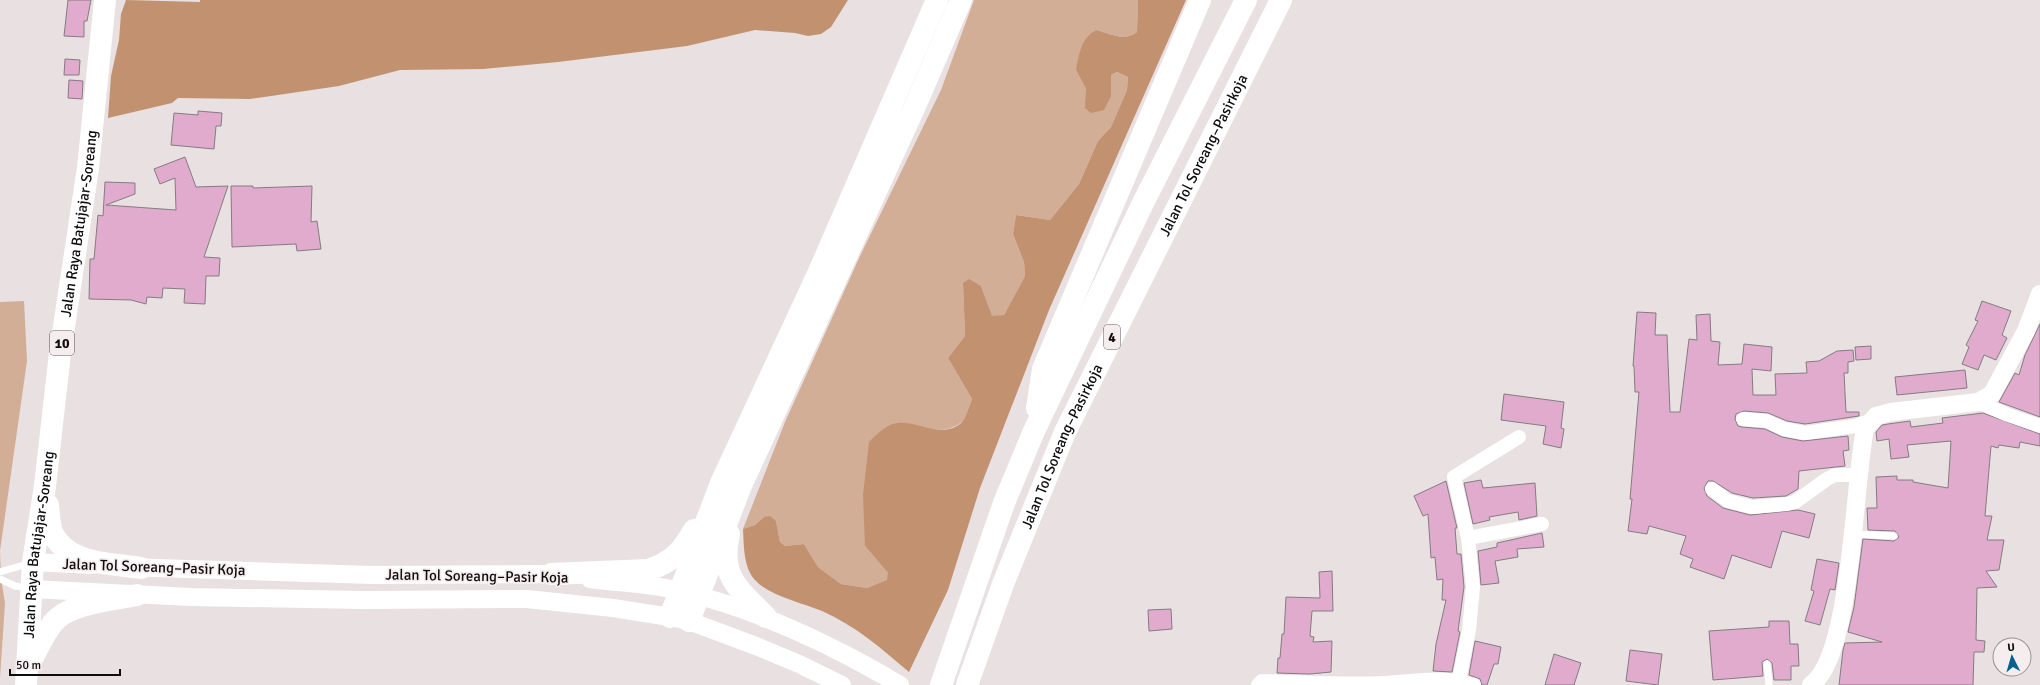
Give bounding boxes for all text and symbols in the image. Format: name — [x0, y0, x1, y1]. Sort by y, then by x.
street label: Jalan Tol Soreang–Pasirkoja — [1155, 71, 1251, 239]
street label: Jalan Raya Batujajar-Soreang — [57, 129, 101, 318]
road number: 4 — [1104, 325, 1120, 349]
road number: 10 — [50, 331, 74, 355]
street label: Jalan Tol Soreang–Pasirkoja — [1018, 361, 1107, 531]
street label: Jalan Raya Batujajar-Soreang — [20, 450, 58, 639]
street label: Jalan Tol Soreang–Pasir Koja — [62, 555, 246, 579]
street label: Jalan Tol Soreang–Pasir Koja — [385, 565, 569, 587]
north arrow — [1992, 637, 2032, 677]
text: U — [2007, 641, 2015, 654]
scale bar — [10, 651, 120, 677]
text: 50 m — [16, 658, 41, 673]

